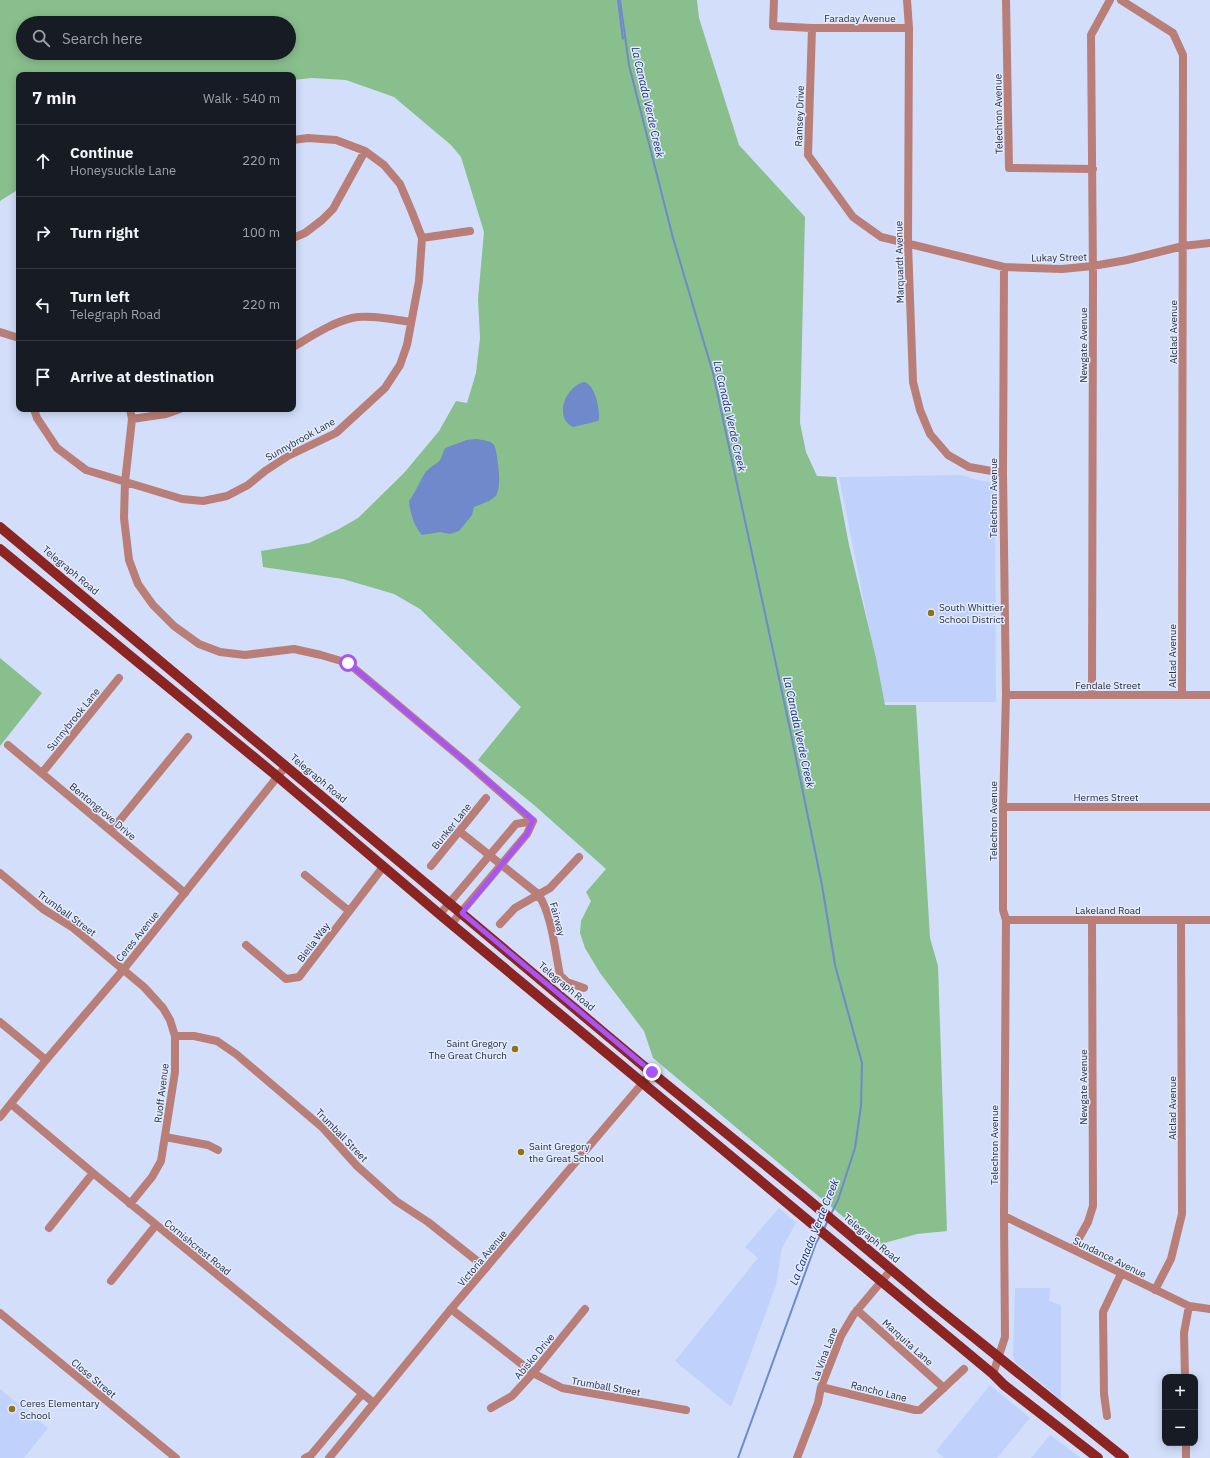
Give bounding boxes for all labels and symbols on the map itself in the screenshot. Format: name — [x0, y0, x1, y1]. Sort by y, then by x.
street label: Faraday Avenue — [824, 12, 896, 25]
water label: La Canada Verde Creek — [628, 45, 668, 159]
street label: Telechron Avenue — [991, 73, 1006, 154]
street label: Ramsey Drive — [792, 85, 807, 147]
street label: Marquardt Avenue — [892, 220, 907, 303]
street label: Lukay Street — [1031, 251, 1088, 264]
street label: Alclad Avenue — [1167, 300, 1180, 364]
street label: Newgate Avenue — [1077, 307, 1090, 383]
water label: La Canada Verde Creek — [710, 359, 750, 473]
street label: Sunnybrook Lane — [263, 415, 338, 464]
street label: Telechron Avenue — [987, 457, 1000, 538]
street label: Telegraph Road — [40, 543, 102, 598]
place label: South Whittier School District — [939, 601, 1005, 626]
marker: South Whittier School District — [926, 608, 936, 618]
street label: Alclad Avenue — [1166, 624, 1179, 688]
route start — [339, 654, 357, 672]
water label: La Canada Verde Creek — [780, 675, 818, 789]
street label: Fendale Street — [1075, 679, 1141, 692]
street label: Sunnybrook Lane — [44, 685, 103, 754]
street label: Telegraph Road — [288, 751, 350, 806]
street label: Bentongrove Drive — [67, 780, 139, 843]
street label: Telechron Avenue — [987, 780, 1000, 861]
street label: Hermes Street — [1073, 791, 1139, 804]
street label: Bunker Lane — [429, 800, 474, 852]
street label: Trumball Street — [35, 888, 99, 939]
street label: Fairway — [547, 901, 568, 938]
street label: Lakeland Road — [1075, 904, 1141, 917]
street label: Ceres Avenue — [113, 908, 162, 964]
street label: Biella Way — [294, 920, 333, 965]
street label: Telegraph Road — [536, 959, 598, 1014]
place label: Saint Gregory The Great Church — [429, 1037, 507, 1062]
marker: Saint Gregory The Great Church — [510, 1044, 520, 1054]
street label: Newgate Avenue — [1077, 1049, 1090, 1125]
street label: Ruoff Avenue — [151, 1062, 172, 1124]
route end — [643, 1063, 661, 1081]
street label: Alclad Avenue — [1166, 1076, 1179, 1140]
street label: Telechron Avenue — [988, 1104, 1001, 1185]
street label: Trumball Street — [313, 1106, 371, 1165]
place label: Saint Gregory the Great School — [529, 1140, 604, 1165]
marker: Saint Gregory the Great School — [516, 1147, 526, 1157]
water label: La Canada Verde Creek — [786, 1177, 842, 1287]
street label: Telegraph Road — [841, 1211, 903, 1266]
street label: Cornishcrest Road — [162, 1217, 234, 1278]
street label: Victoria Avenue — [455, 1227, 510, 1289]
street label: Sundance Avenue — [1071, 1234, 1149, 1281]
street label: Marquita Lane — [880, 1316, 936, 1369]
street label: La Vina Lane — [808, 1325, 841, 1383]
street label: Abisko Drive — [511, 1330, 558, 1382]
street label: Close Street — [69, 1356, 119, 1401]
street label: Trumball Street — [570, 1374, 642, 1399]
street label: Rancho Lane — [849, 1378, 909, 1405]
place label: Ceres Elementary School — [20, 1397, 100, 1422]
marker: Ceres Elementary School — [7, 1404, 17, 1414]

